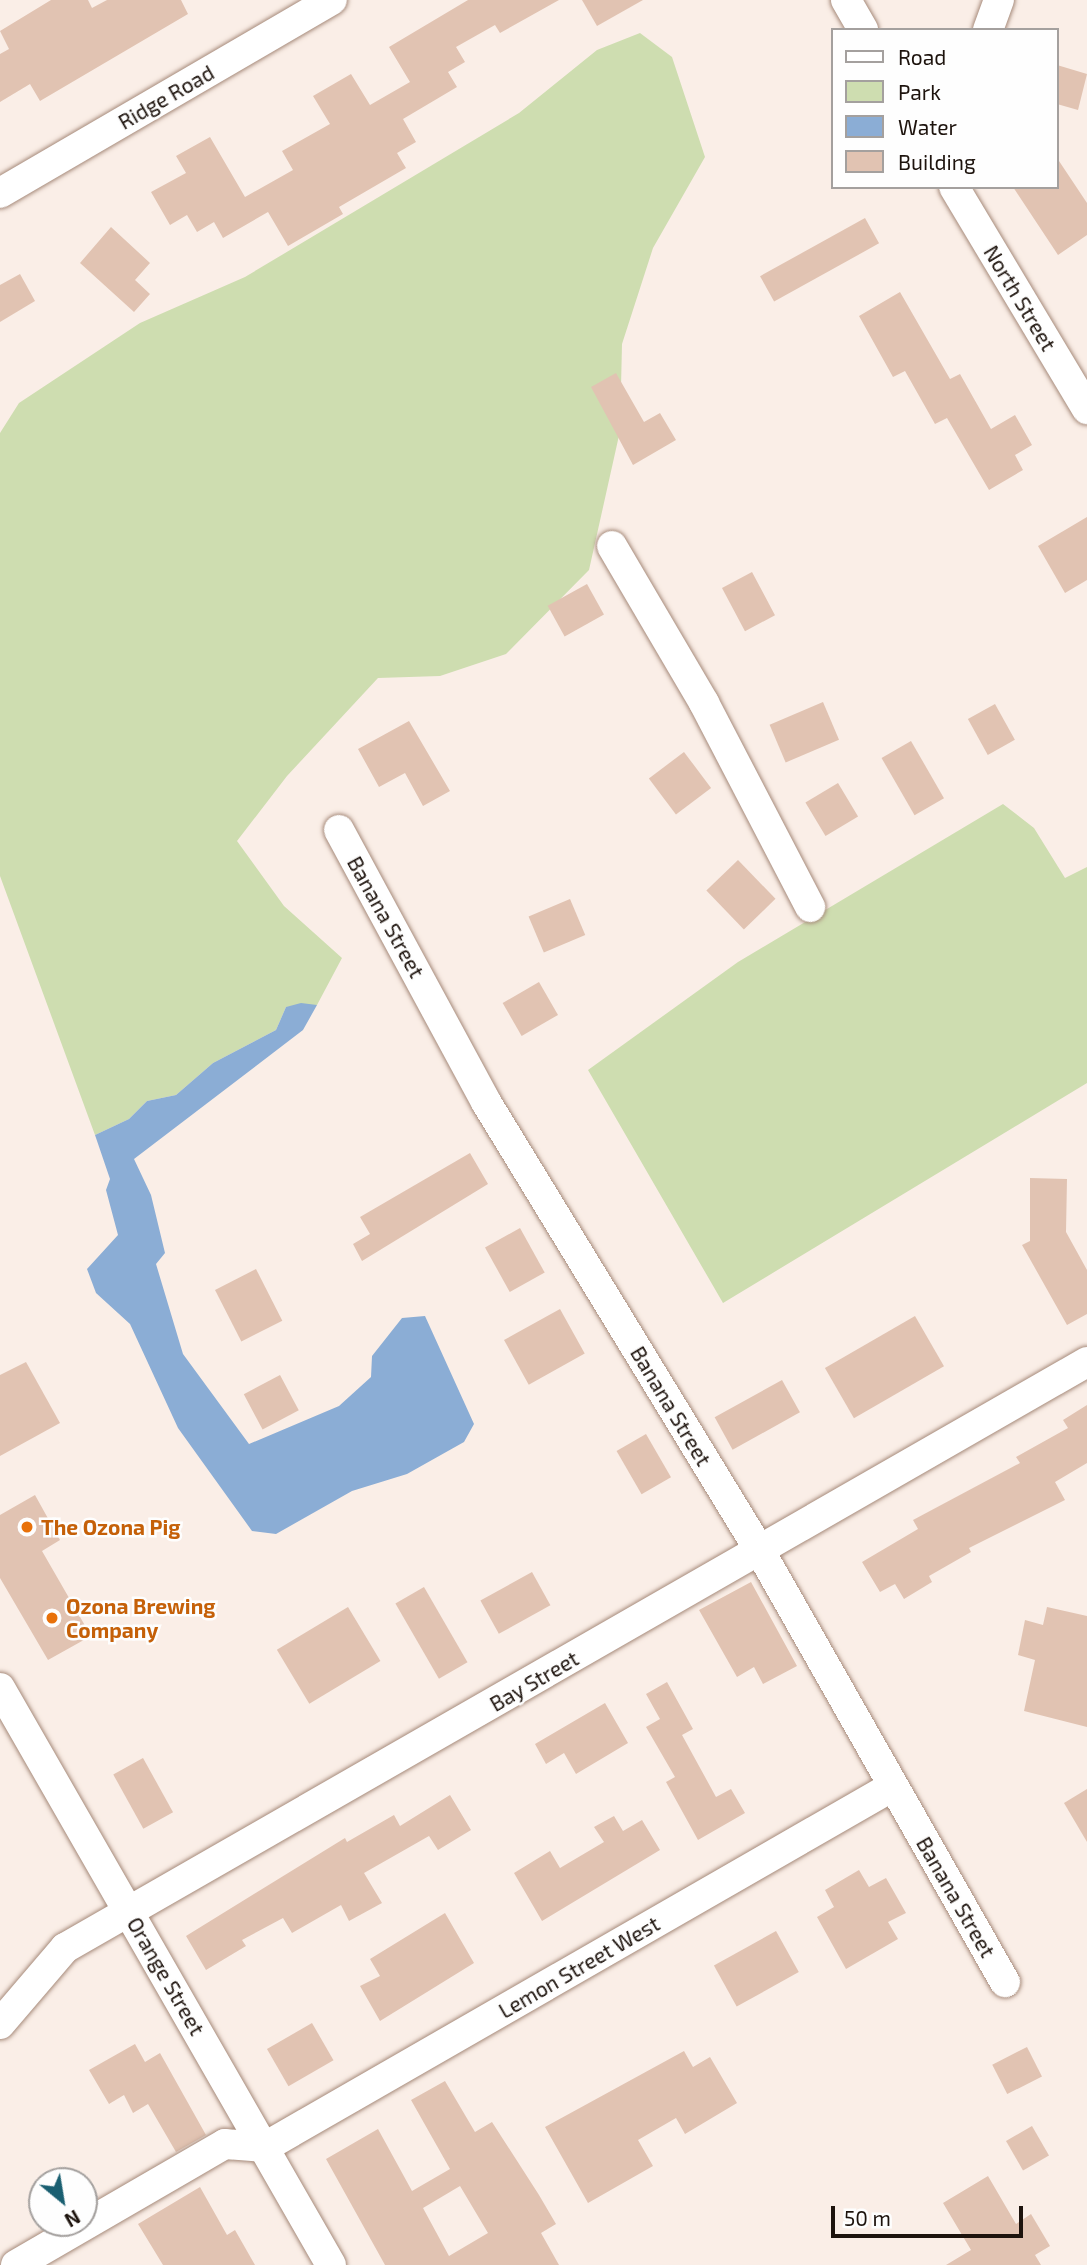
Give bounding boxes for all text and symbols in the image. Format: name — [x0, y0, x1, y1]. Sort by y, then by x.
legend — [832, 28, 1059, 189]
text: Road — [898, 44, 946, 69]
street label: Ridge Road — [114, 60, 218, 134]
text: Park — [898, 79, 941, 104]
text: Water — [898, 114, 957, 139]
text: Building — [898, 149, 976, 174]
street label: North Street — [979, 241, 1061, 355]
street label: Banana Street — [342, 852, 430, 982]
street label: Banana Street — [625, 1342, 717, 1470]
place label: The Ozona Pig — [41, 1514, 181, 1540]
marker: The Ozona Pig — [19, 1519, 35, 1535]
place label: Ozona Brewing Company — [66, 1593, 215, 1643]
marker: Ozona Brewing Company — [44, 1610, 60, 1626]
street label: Bay Street — [485, 1645, 583, 1717]
street label: Banana Street — [911, 1832, 1001, 1962]
street label: Lemon Street West — [494, 1911, 664, 2023]
street label: Orange Street — [122, 1912, 210, 2040]
north arrow — [28, 2167, 98, 2237]
scale bar — [835, 2192, 1028, 2236]
text: N — [61, 2205, 84, 2232]
text: 50 m — [844, 2205, 891, 2230]

